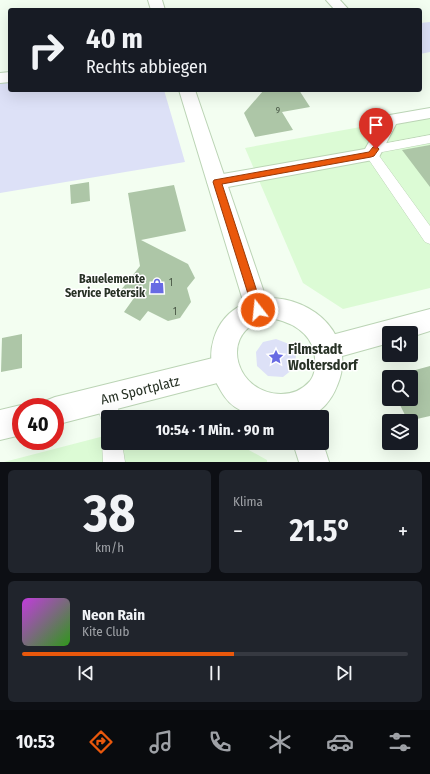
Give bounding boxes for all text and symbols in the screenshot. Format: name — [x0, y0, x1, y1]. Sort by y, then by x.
text: 40 m — [86, 22, 143, 55]
icon: right — [20, 24, 72, 76]
text: Rechts abbiegen — [86, 56, 207, 78]
house number: 9 — [276, 105, 280, 115]
pin — [359, 108, 393, 149]
icon: arrive — [365, 114, 387, 136]
place label: Bauelemente Service Petersik — [65, 272, 146, 300]
shop icon: Bauelemente Service Petersik — [148, 277, 166, 295]
house number: 1 — [169, 277, 173, 289]
position arrow — [237, 289, 279, 331]
house number: 1 — [173, 306, 177, 318]
map controls — [382, 326, 418, 450]
button: sound — [382, 326, 418, 362]
place label: Filmstadt Woltersdorf — [288, 341, 359, 374]
place icon: Filmstadt Woltersdorf — [267, 348, 285, 366]
button: search — [382, 370, 418, 406]
street label: Am Sportplatz — [99, 372, 182, 408]
speed limit sign: 40 — [12, 398, 64, 450]
button: layers — [382, 414, 418, 450]
text: 10:54 · 1 Min. · 90 m — [156, 421, 274, 439]
text: 38 — [83, 482, 136, 545]
text: Klima — [233, 494, 263, 509]
text: 21.5° — [290, 513, 351, 549]
text: − — [233, 518, 243, 545]
text: + — [398, 518, 408, 545]
text: km/h — [95, 540, 124, 555]
text: Neon Rain — [82, 606, 145, 624]
text: Kite Club — [82, 624, 129, 639]
icon: previous — [75, 662, 97, 684]
icon: pause — [204, 662, 226, 684]
icon: next — [333, 662, 355, 684]
icon: directions — [87, 728, 115, 756]
icon: music — [147, 728, 175, 756]
icon: phone — [206, 728, 234, 756]
icon: climate — [266, 728, 294, 756]
icon: car — [326, 728, 354, 756]
icon: filters — [386, 728, 414, 756]
text: 10:53 — [16, 731, 55, 753]

